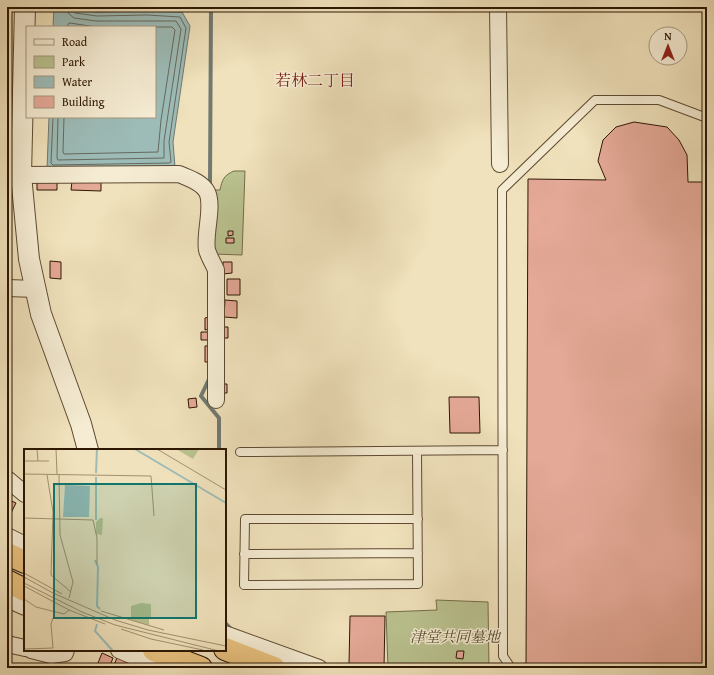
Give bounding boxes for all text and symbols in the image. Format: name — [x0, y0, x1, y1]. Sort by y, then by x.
legend — [26, 26, 156, 118]
north arrow — [648, 26, 688, 66]
text: N — [664, 28, 672, 44]
text: Road — [62, 33, 88, 50]
text: Park — [62, 53, 86, 70]
district label: 若林二丁目 — [275, 68, 355, 92]
text: Water — [62, 73, 92, 90]
text: Building — [62, 93, 105, 110]
inset map — [24, 449, 226, 651]
park label: 津堂共同墓地 — [410, 626, 502, 647]

